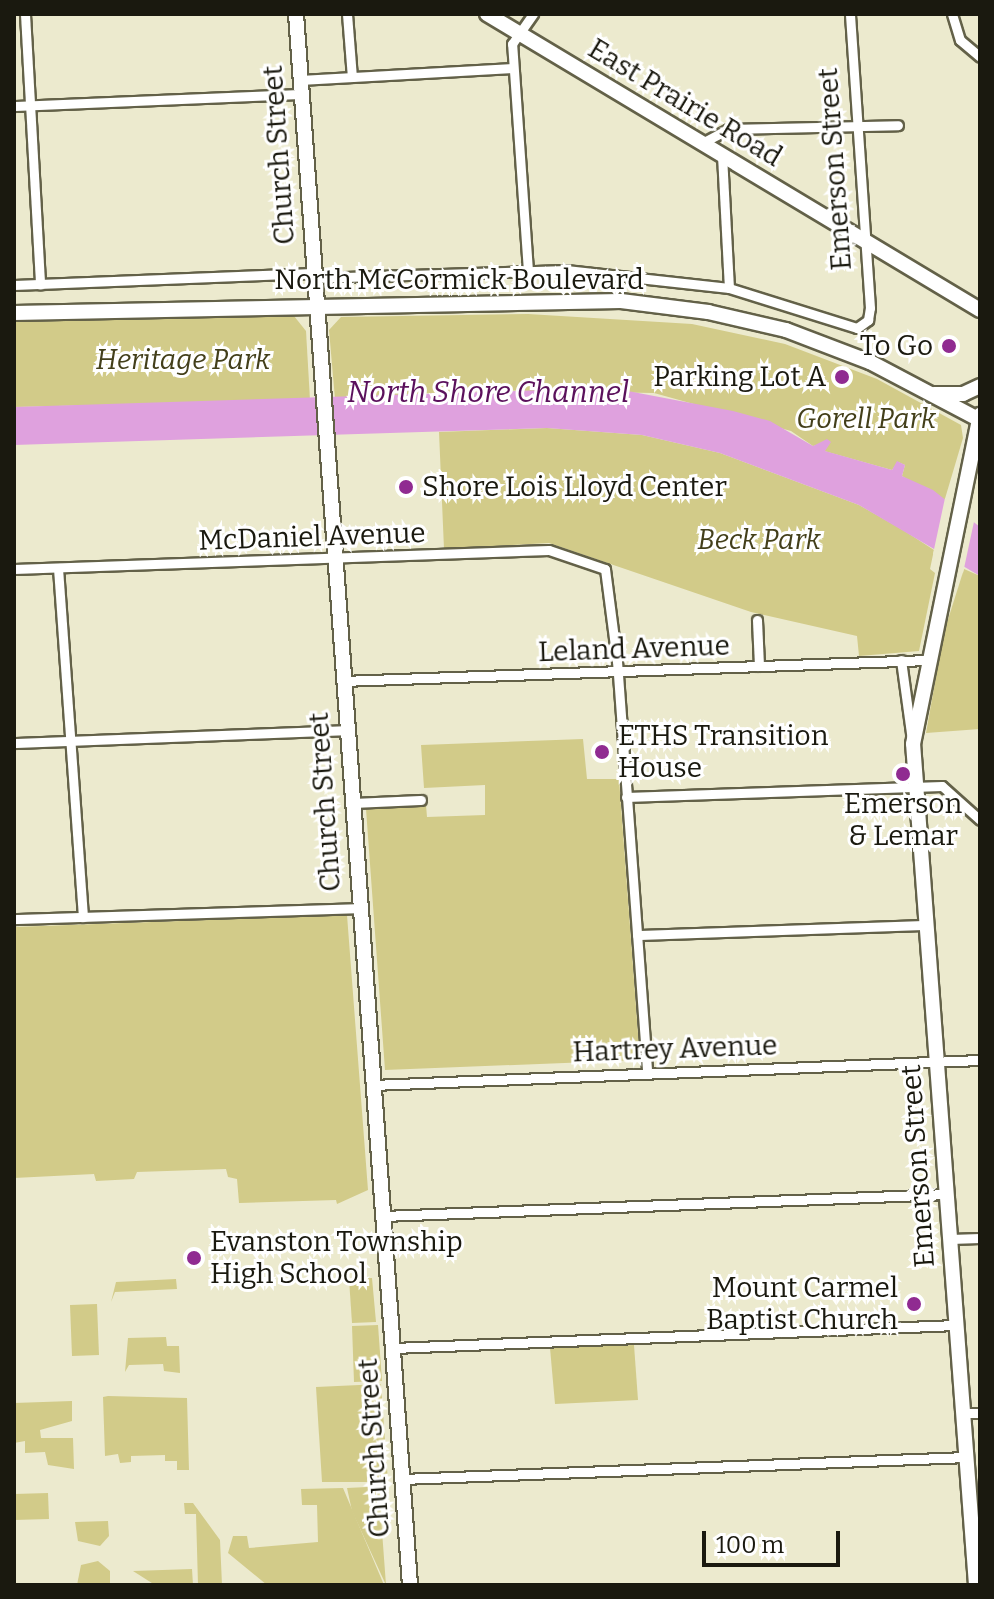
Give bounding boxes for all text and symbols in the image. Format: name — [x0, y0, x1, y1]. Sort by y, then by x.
street label: East Prairie Road — [582, 32, 788, 174]
street label: Church Street — [256, 64, 302, 246]
street label: Emerson Street — [811, 67, 859, 271]
street label: North McCormick Boulevard — [274, 263, 644, 297]
place label: To Go — [860, 329, 933, 363]
marker: To Go — [940, 337, 958, 355]
park label: Heritage Park — [96, 343, 270, 377]
place label: Parking Lot A — [653, 360, 826, 394]
marker: Parking Lot A — [833, 368, 851, 386]
water label: North Shore Channel — [347, 374, 629, 410]
park label: Gorell Park — [796, 402, 936, 436]
place label: Shore Lois Lloyd Center — [422, 470, 727, 504]
marker: Shore Lois Lloyd Center — [397, 478, 415, 496]
street label: McDaniel Avenue — [198, 516, 426, 558]
park label: Beck Park — [697, 523, 821, 557]
street label: Leland Avenue — [538, 629, 730, 669]
street label: Church Street — [302, 711, 348, 893]
place label: ETHS Transition House — [618, 719, 828, 785]
marker: ETHS Transition House — [593, 743, 611, 761]
marker: Emerson & Lemar — [894, 765, 912, 783]
place label: Emerson & Lemar — [844, 787, 962, 853]
street label: Hartrey Avenue — [572, 1029, 778, 1069]
street label: Emerson Street — [894, 1064, 942, 1268]
place label: Evanston Township High School — [210, 1225, 463, 1291]
marker: Evanston Township High School — [185, 1249, 203, 1267]
place label: Mount Carmel Baptist Church — [706, 1271, 898, 1337]
marker: Mount Carmel Baptist Church — [905, 1295, 923, 1313]
street label: Church Street — [351, 1357, 397, 1539]
scale bar — [706, 1515, 844, 1565]
text: 100 m — [716, 1531, 784, 1559]

